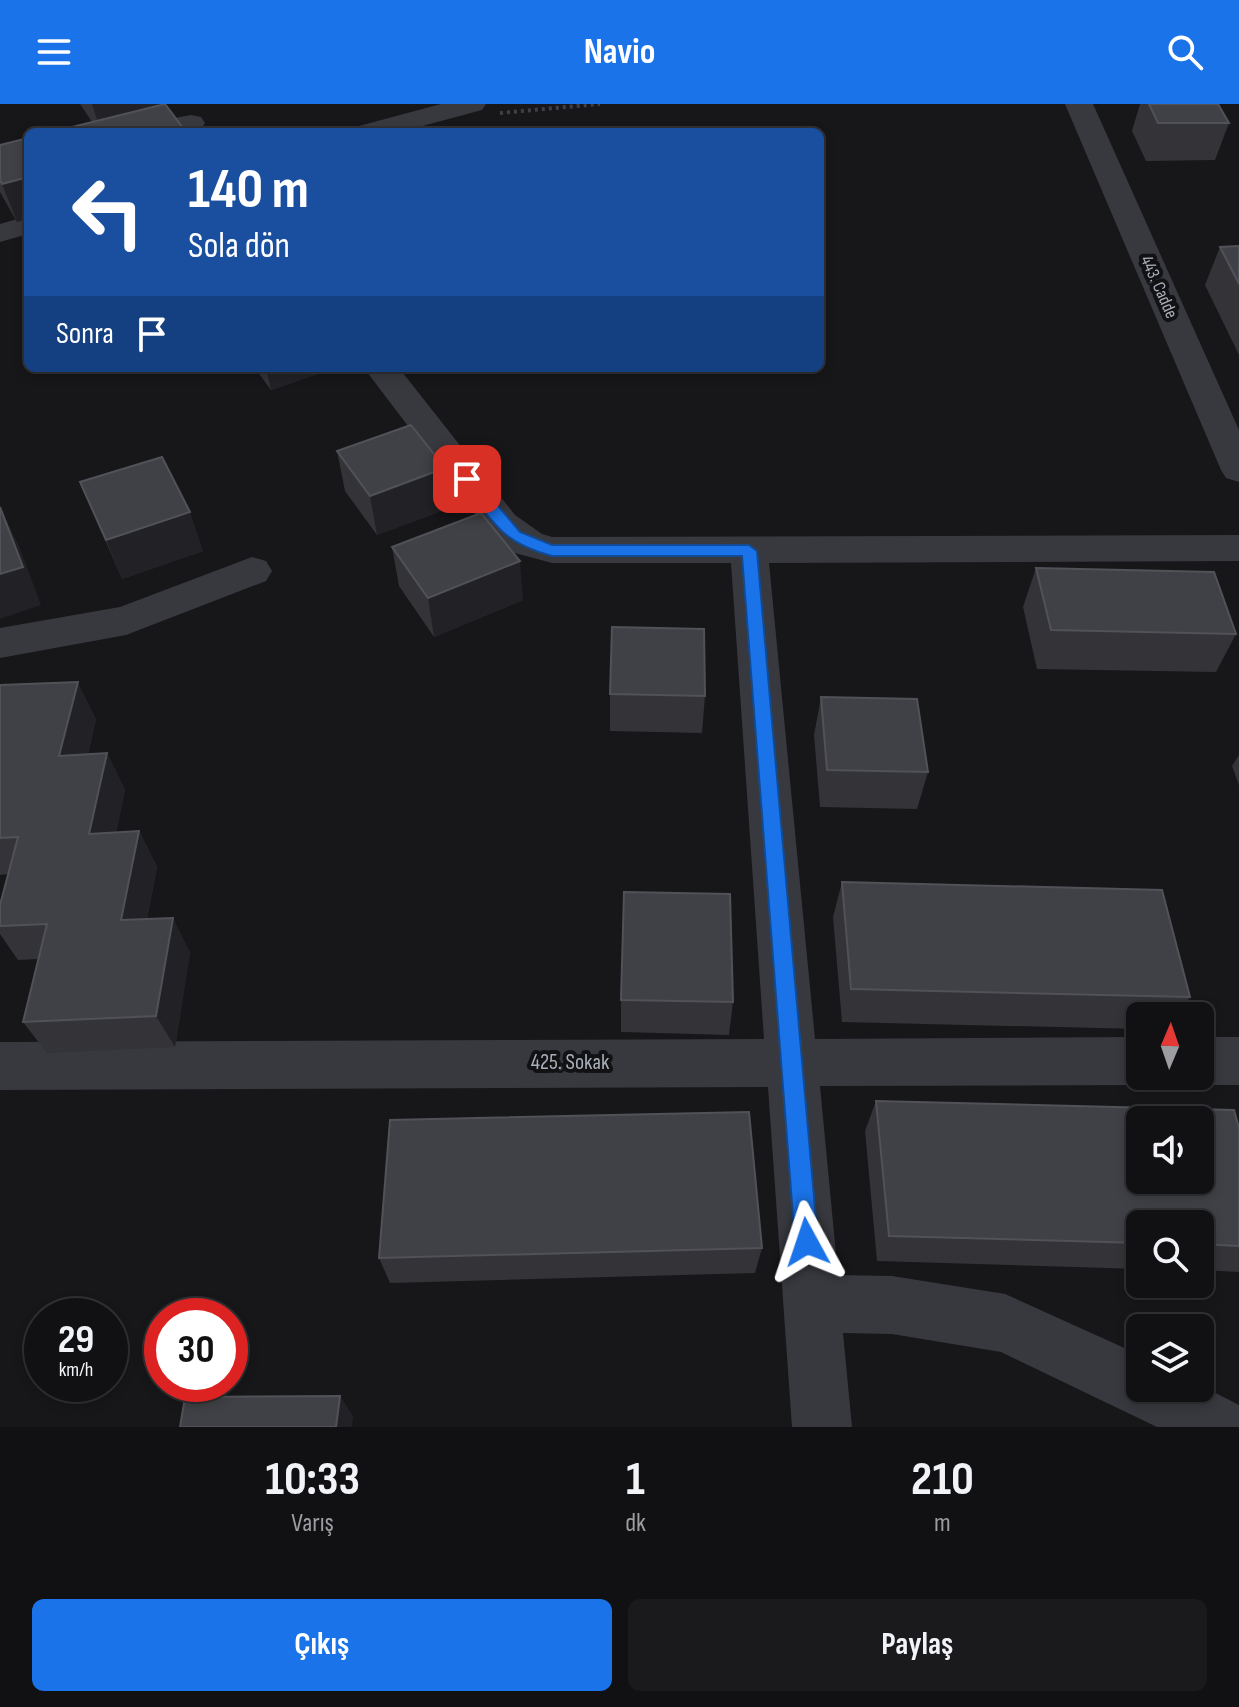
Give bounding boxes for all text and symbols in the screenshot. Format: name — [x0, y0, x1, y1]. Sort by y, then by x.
icon: menu — [32, 30, 76, 74]
icon: search — [1163, 30, 1207, 74]
text: Navio — [584, 31, 655, 74]
text: 140 m — [188, 157, 309, 224]
icon: left — [56, 160, 160, 264]
text: Sola dön — [188, 225, 290, 268]
street label: 443. Cadde — [1136, 252, 1182, 322]
icon: arrive — [130, 312, 174, 356]
text: Sonra — [56, 316, 114, 352]
pin — [433, 445, 501, 513]
icon: arrive — [445, 457, 489, 501]
north arrow — [1126, 1002, 1214, 1090]
map controls — [1126, 1002, 1214, 1402]
street label: 425. Sokak — [531, 1049, 610, 1076]
button: sound — [1126, 1106, 1214, 1194]
position arrow — [765, 1200, 849, 1284]
button: search — [1126, 1210, 1214, 1298]
speed limit sign: 30 — [144, 1298, 248, 1402]
button: layers — [1126, 1314, 1214, 1402]
text: 29 — [58, 1316, 94, 1364]
text: km/h — [59, 1358, 93, 1382]
text: 10:33 — [265, 1451, 360, 1508]
text: 1 — [626, 1451, 645, 1508]
text: 210 — [911, 1451, 974, 1508]
text: Varış — [291, 1508, 334, 1539]
text: dk — [625, 1508, 646, 1539]
text: m — [934, 1508, 951, 1539]
button: Çıkış — [32, 1599, 612, 1691]
button: Paylaş — [628, 1599, 1207, 1691]

